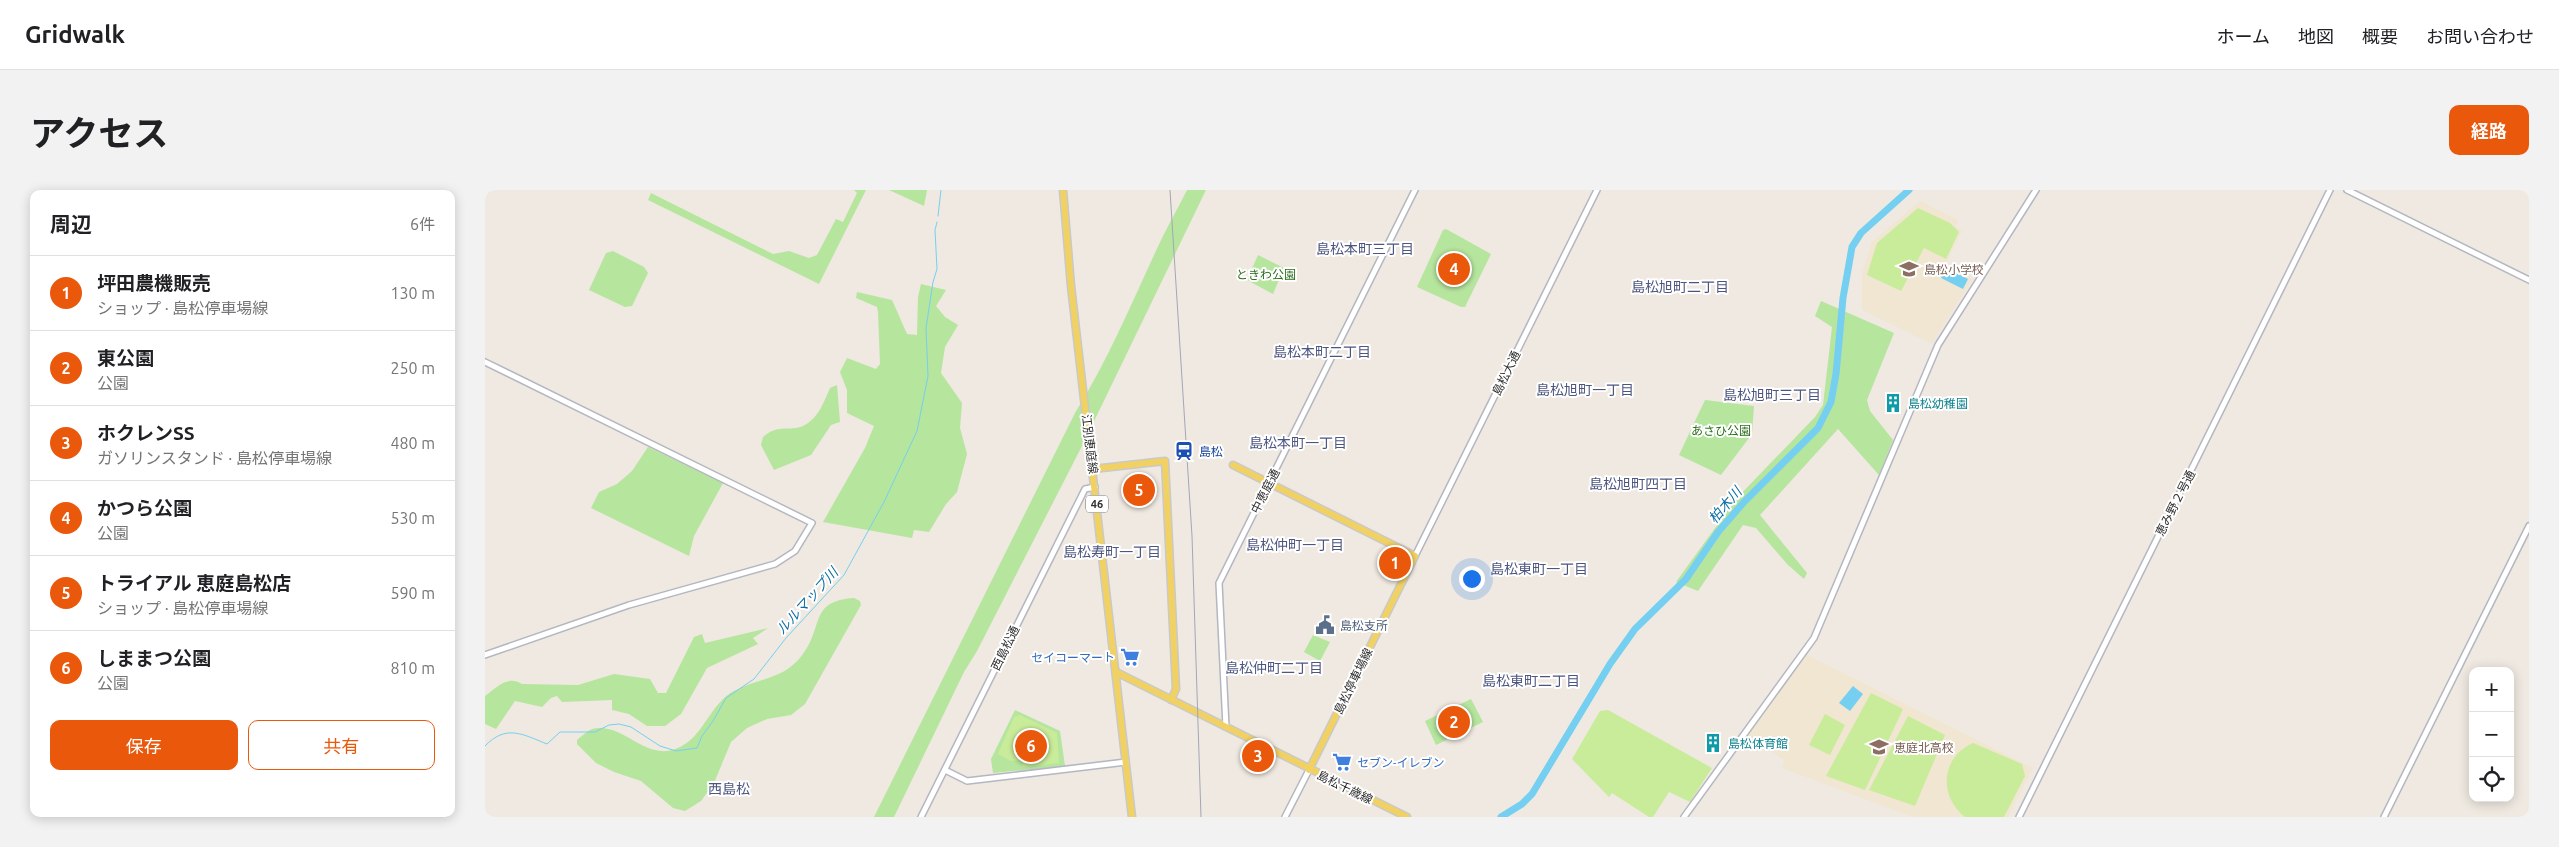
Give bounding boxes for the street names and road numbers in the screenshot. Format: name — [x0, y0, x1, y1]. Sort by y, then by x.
street label: 島松大通 — [1490, 349, 1522, 397]
street label: 江別恵庭線 — [1080, 413, 1100, 475]
street label: 中恵庭通 — [1248, 467, 1282, 515]
street label: 恵み野２号通 — [2153, 468, 2197, 538]
road number: 46 — [1086, 496, 1108, 512]
street label: 西島松通 — [989, 624, 1021, 672]
street label: 島松停車場線 — [1331, 646, 1375, 716]
street label: 島松千歳線 — [1315, 768, 1375, 806]

